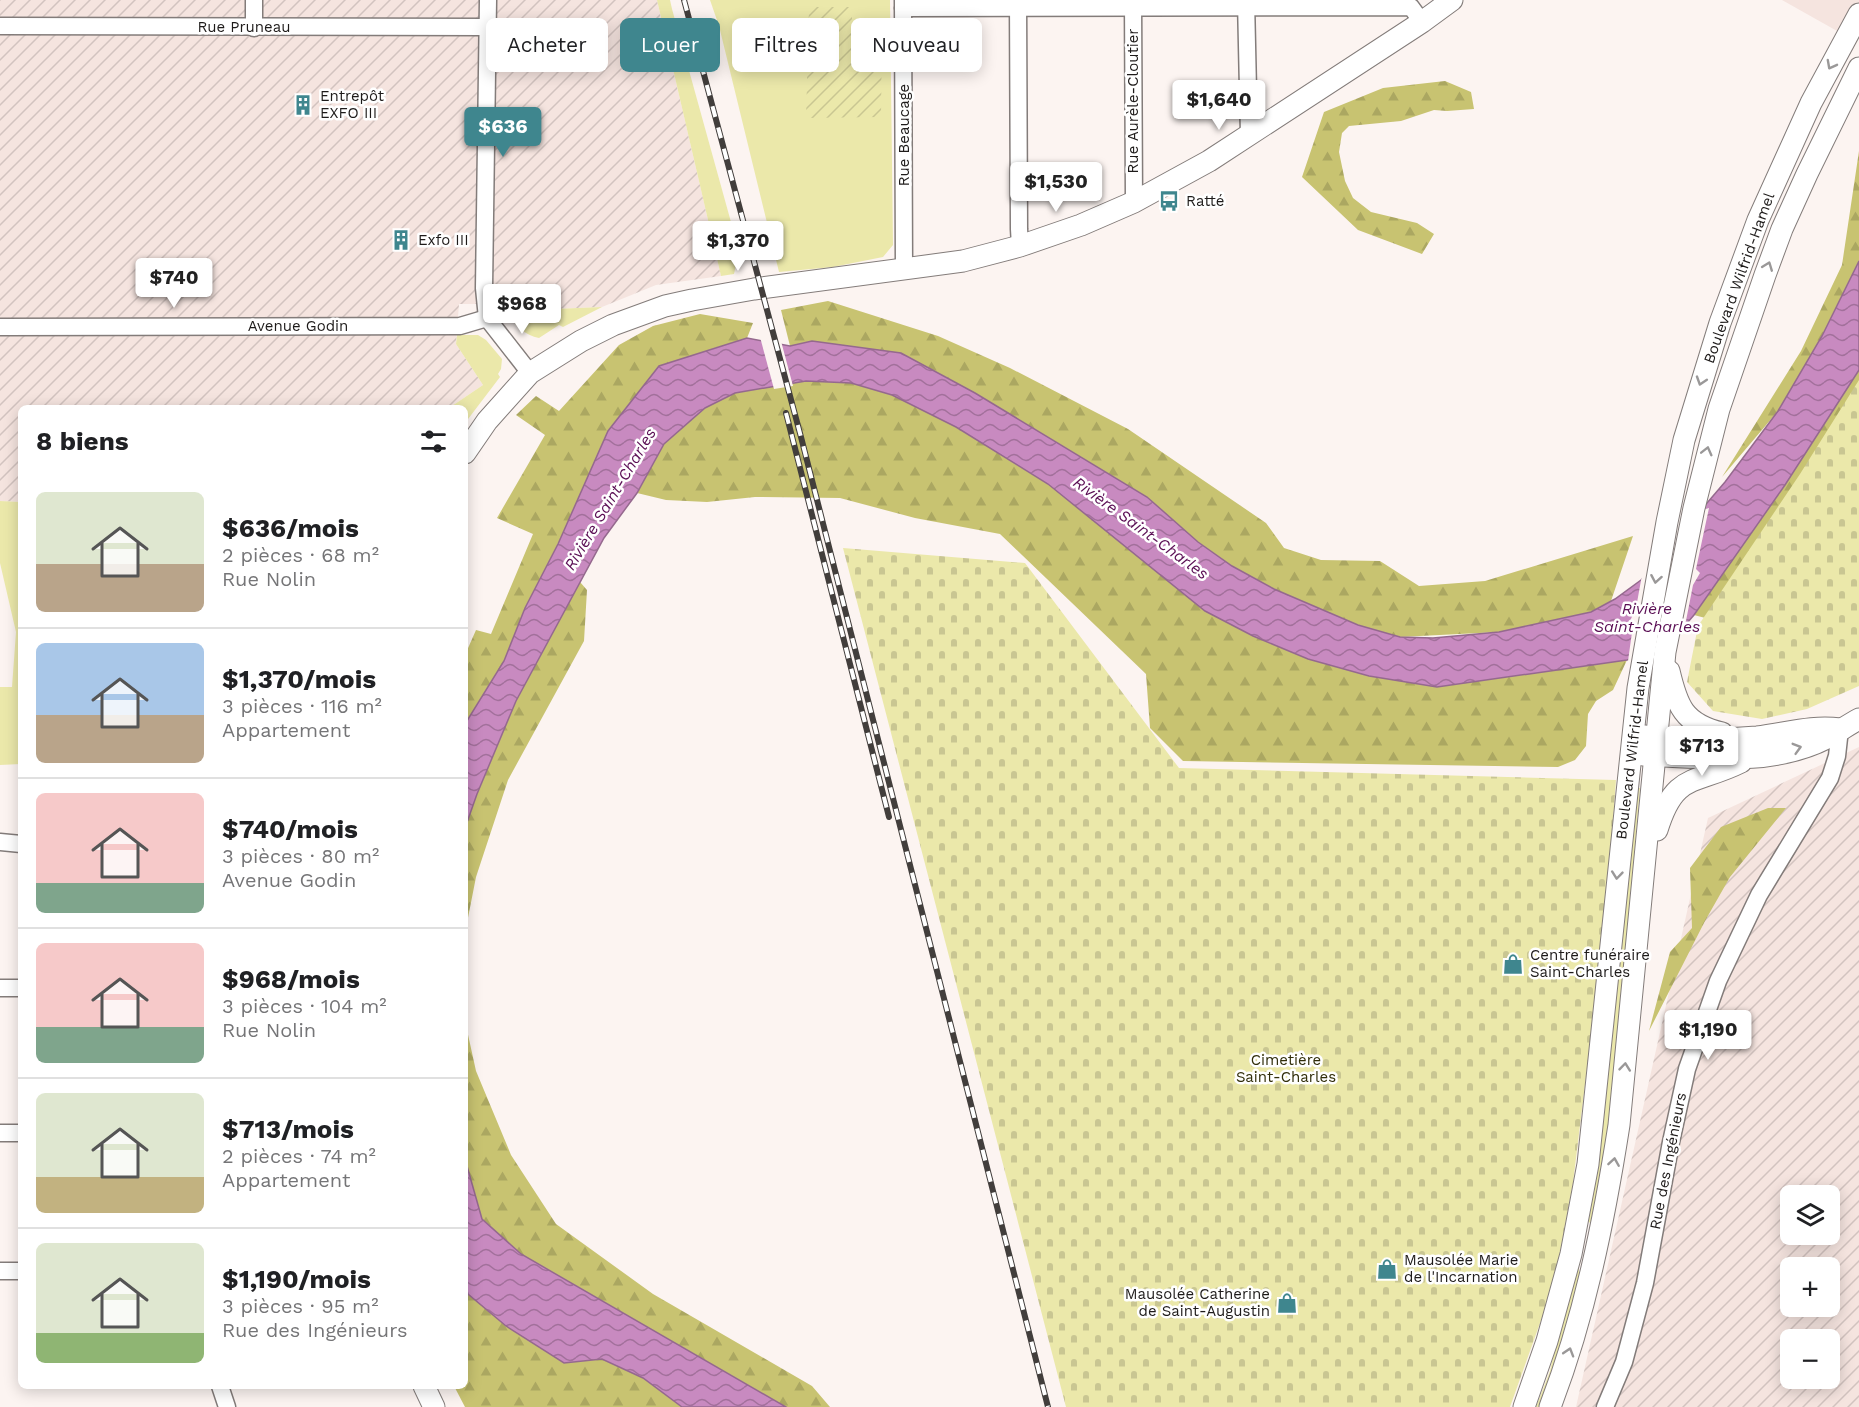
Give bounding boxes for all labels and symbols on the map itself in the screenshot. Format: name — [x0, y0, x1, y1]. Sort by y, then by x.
street label: Rue Pruneau — [197, 18, 291, 36]
street label: Rue Aurèle-Cloutier — [1124, 29, 1142, 173]
one-way arrow — [1827, 59, 1838, 70]
pin: $1,640 — [1170, 80, 1268, 131]
street label: Rue Beaucage — [895, 84, 913, 186]
place label: Entrepôt EXFO III — [320, 87, 385, 122]
building icon: Entrepôt EXFO III — [291, 93, 315, 117]
pin: $636 — [467, 107, 539, 158]
pin: $1,530 — [1007, 162, 1105, 213]
bus stop icon: Ratté — [1157, 189, 1181, 213]
street label: Boulevard Wilfrid-Hamel — [1700, 190, 1778, 366]
place label: Ratté — [1186, 192, 1224, 210]
pin: $1,370 — [689, 221, 787, 272]
building icon: Exfo III — [389, 228, 413, 252]
place label: Exfo III — [418, 231, 469, 249]
pin: $740 — [138, 258, 210, 309]
one-way arrow — [1761, 261, 1773, 272]
pin: $968 — [486, 284, 558, 335]
street label: Avenue Godin — [248, 317, 348, 335]
one-way arrow — [1696, 375, 1708, 386]
water label: Rivière Saint-Charles — [560, 425, 660, 573]
one-way arrow — [1700, 447, 1713, 457]
water label: Rivière Saint-Charles — [1070, 473, 1212, 583]
one-way arrow — [1651, 575, 1663, 584]
water label: Rivière Saint-Charles — [1594, 599, 1700, 636]
street label: Boulevard Wilfrid-Hamel — [1612, 659, 1652, 841]
pin: $713 — [1666, 726, 1738, 777]
one-way arrow — [1791, 743, 1802, 755]
one-way arrow — [1611, 870, 1624, 880]
place label: Centre funéraire Saint-Charles — [1530, 946, 1650, 981]
shop icon: Centre funéraire Saint-Charles — [1501, 952, 1525, 976]
pin: $1,190 — [1659, 1010, 1757, 1061]
park label: Cimetière Saint-Charles — [1236, 1051, 1336, 1086]
one-way arrow — [1618, 1062, 1631, 1071]
street label: Rue des Ingénieurs — [1646, 1091, 1690, 1231]
one-way arrow — [1607, 1157, 1619, 1167]
place label: Mausolée Marie de l'Incarnation — [1404, 1251, 1518, 1286]
shop icon: Mausolée Marie de l'Incarnation — [1375, 1257, 1399, 1281]
place label: Mausolée Catherine de Saint-Augustin — [1125, 1285, 1270, 1320]
shop icon: Mausolée Catherine de Saint-Augustin — [1275, 1291, 1299, 1315]
one-way arrow — [1562, 1347, 1574, 1358]

